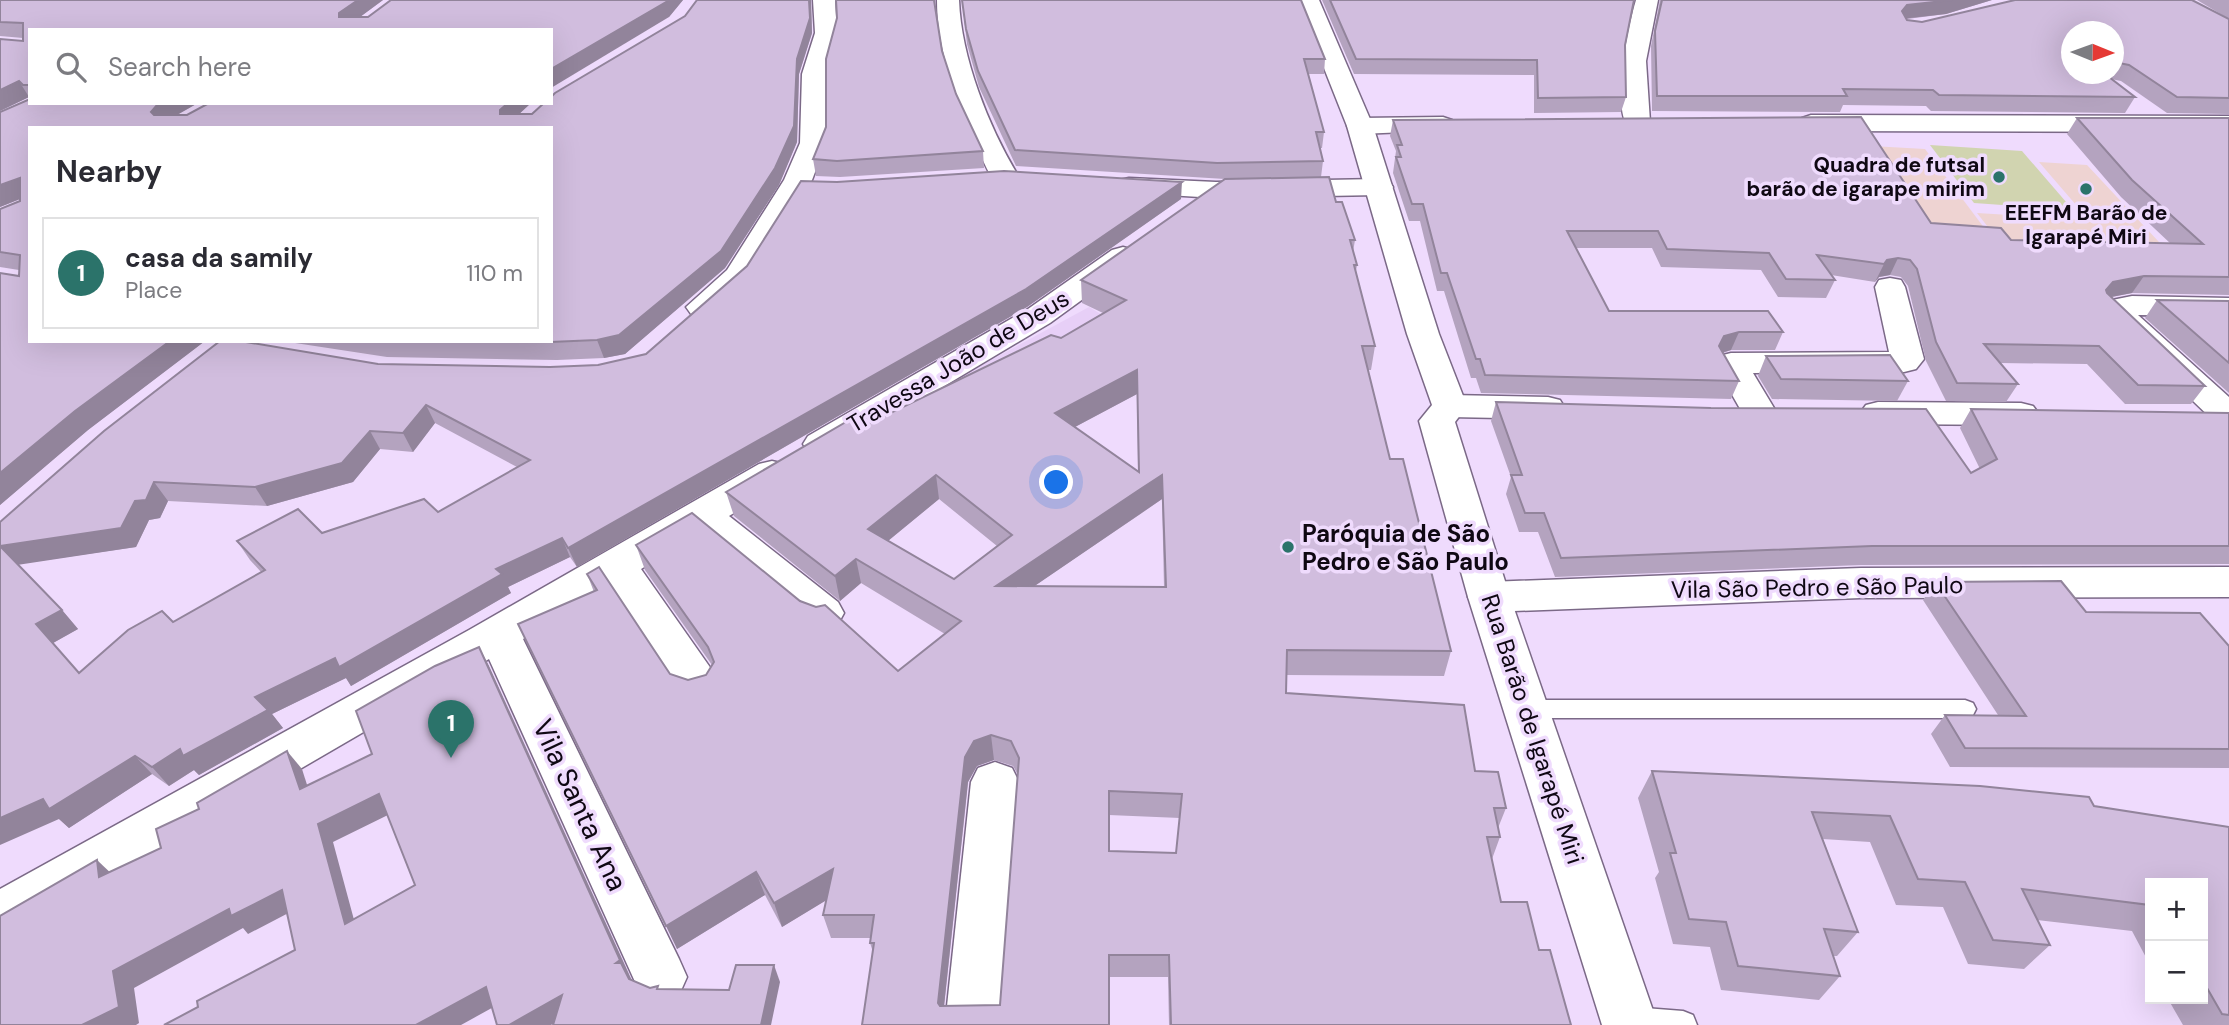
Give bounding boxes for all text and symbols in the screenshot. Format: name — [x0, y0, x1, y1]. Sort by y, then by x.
north arrow — [2061, 21, 2124, 84]
search box — [28, 28, 553, 105]
icon: search — [52, 48, 90, 86]
text: Search here — [108, 50, 251, 84]
place label: Quadra de futsal barão de igarape mirim — [1747, 151, 1985, 203]
text: Nearby — [56, 152, 162, 191]
marker: Quadra de futsal barão de igarape mirim — [1991, 169, 2007, 185]
marker: EEEFM Barão de Igarapé Miri — [2078, 181, 2094, 197]
place label: EEEFM Barão de Igarapé Miri — [2005, 199, 2167, 251]
text: casa da samily — [125, 241, 313, 275]
text: 1 — [77, 258, 85, 288]
text: 110 m — [466, 258, 523, 288]
text: Place — [125, 275, 182, 305]
street label: Travessa João de Deus — [841, 282, 1075, 440]
your location — [1039, 465, 1073, 499]
place label: Paróquia de São Pedro e São Paulo — [1302, 518, 1509, 577]
marker: Paróquia de São Pedro e São Paulo — [1280, 539, 1296, 555]
street label: Vila São Pedro e São Paulo — [1670, 569, 1964, 605]
street label: Rua Barão de Igarapé Miri — [1475, 590, 1591, 868]
pin: 1 — [428, 700, 474, 758]
street label: Vila Santa Ana — [524, 713, 636, 897]
map controls — [2145, 878, 2208, 1004]
button: + — [2145, 878, 2208, 941]
button: − — [2145, 941, 2208, 1004]

